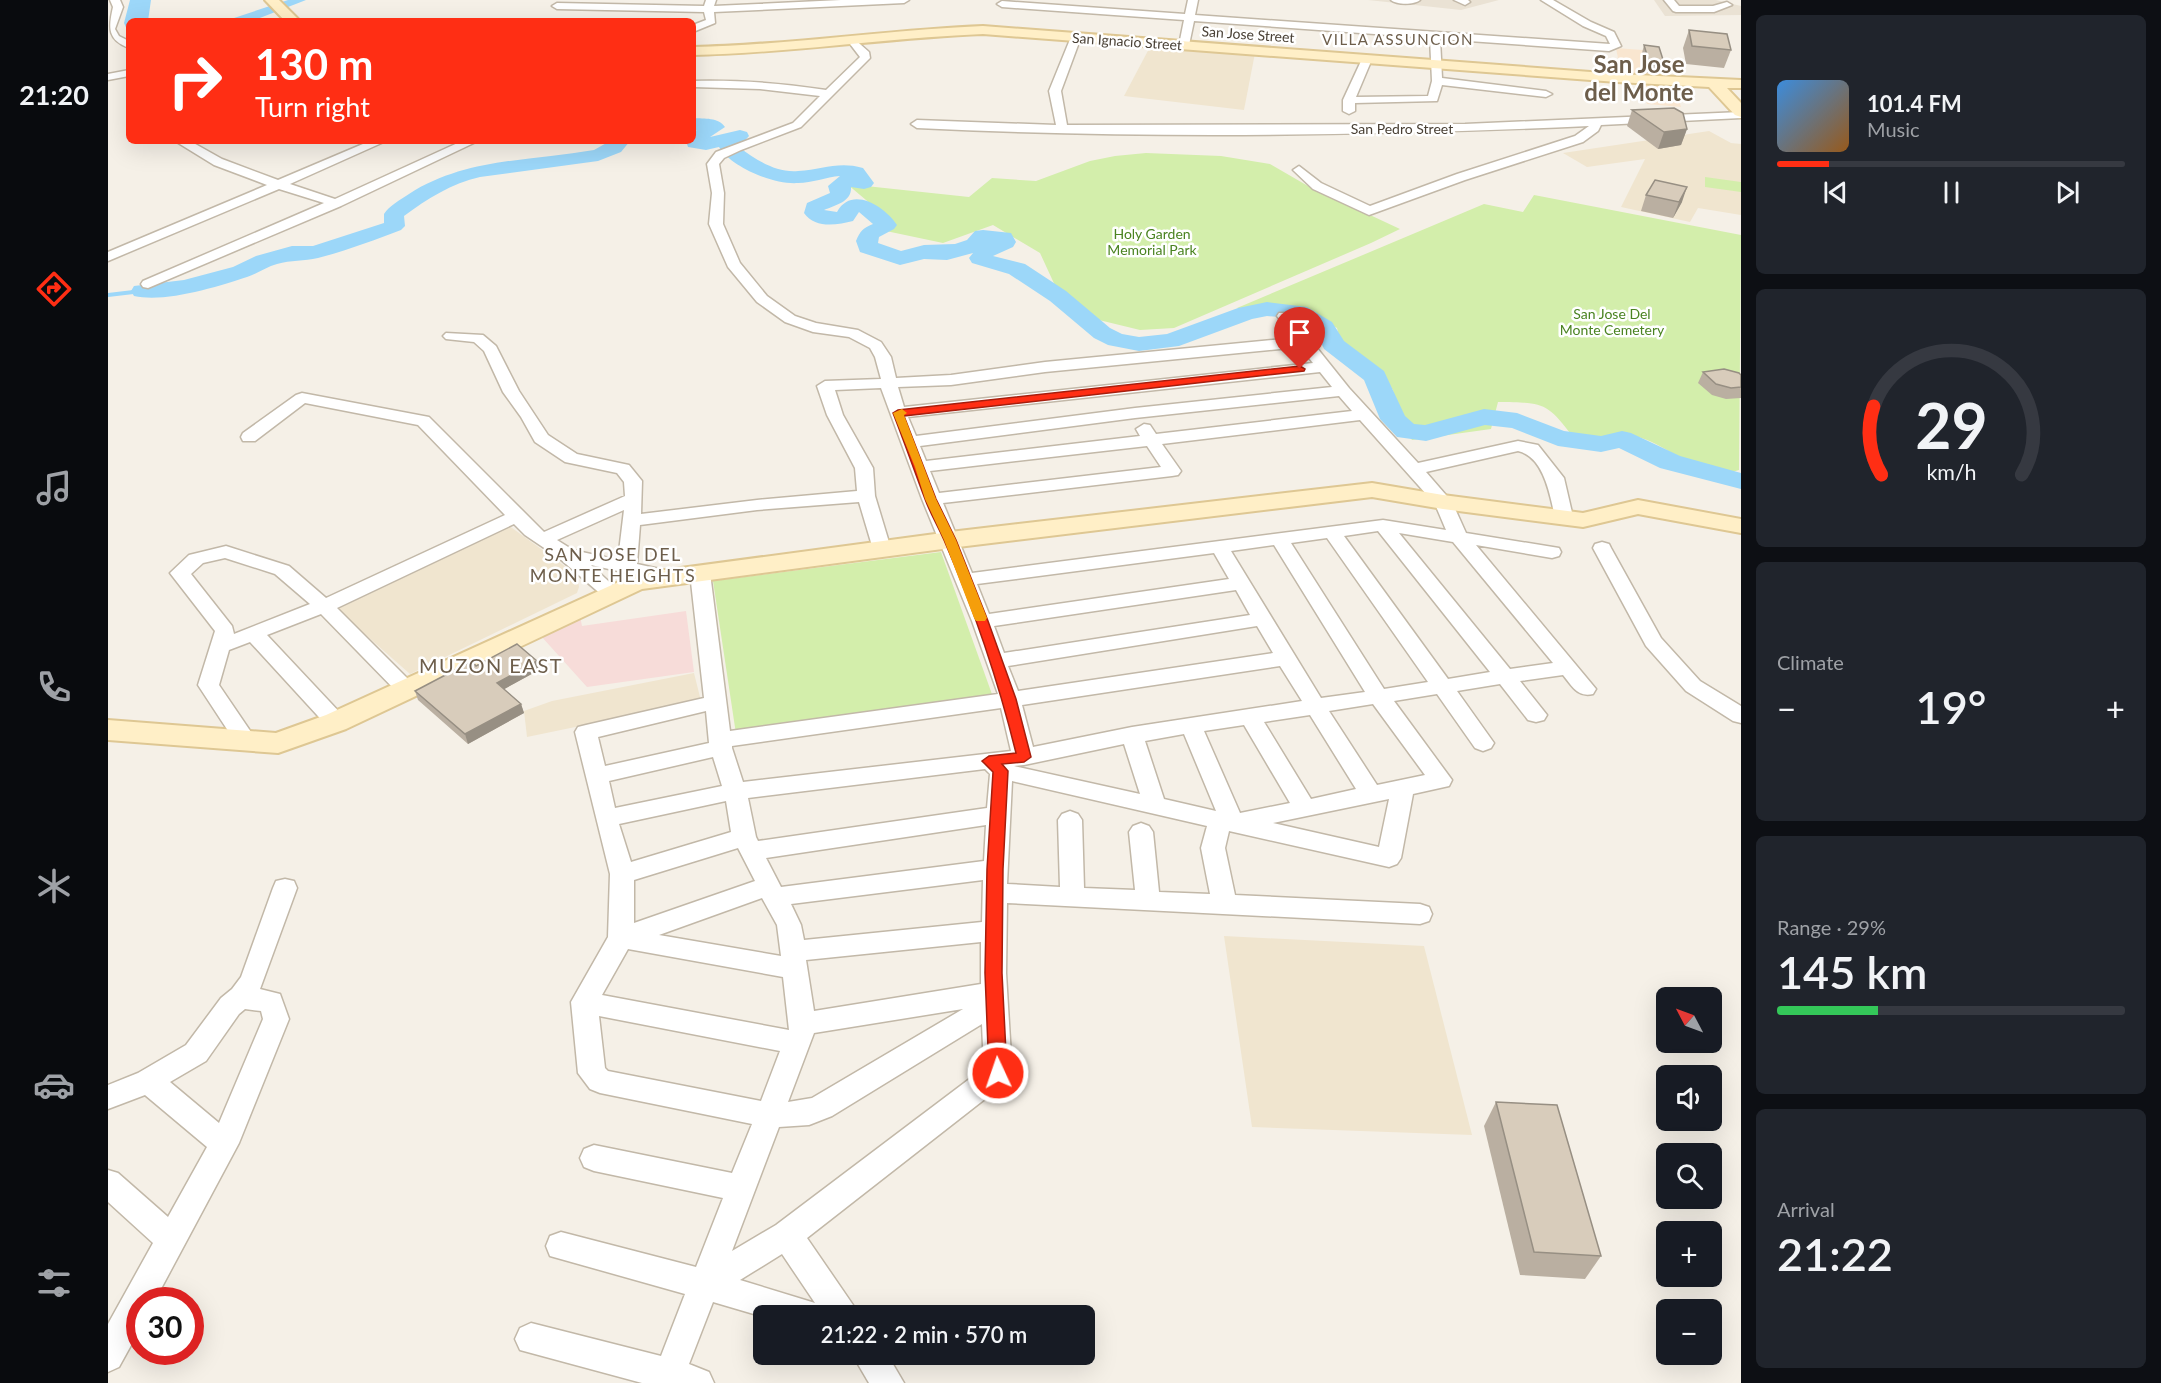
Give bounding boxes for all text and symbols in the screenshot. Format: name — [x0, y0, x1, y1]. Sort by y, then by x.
street label: San Jose Street — [1201, 22, 1295, 46]
street label: San Ignacio Street — [1072, 29, 1182, 53]
district label: VILLA ASSUNCION — [1322, 30, 1474, 48]
text: 130 m — [255, 39, 373, 89]
icon: right — [156, 42, 234, 120]
district label: San Jose del Monte — [1584, 49, 1694, 106]
text: 21:20 — [19, 78, 89, 111]
text: Turn right — [255, 90, 370, 123]
text: 101.4 FM — [1867, 90, 1962, 117]
text: Music — [1867, 117, 1920, 141]
street label: San Pedro Street — [1351, 120, 1453, 137]
icon: previous — [1819, 176, 1852, 209]
icon: pause — [1935, 176, 1968, 209]
icon: next — [2051, 176, 2084, 209]
park label: Holy Garden Memorial Park — [1107, 225, 1198, 258]
icon: directions — [33, 268, 75, 310]
park label: San Jose Del Monte Cemetery — [1560, 305, 1665, 338]
pin — [1274, 307, 1325, 369]
icon: arrive — [1283, 316, 1316, 349]
text: 29 — [1915, 387, 1987, 462]
text: km/h — [1926, 459, 1976, 485]
icon: music — [33, 467, 75, 509]
district label: SAN JOSE DEL MONTE HEIGHTS — [530, 543, 696, 586]
text: Climate — [1777, 650, 1844, 674]
district label: MUZON EAST — [419, 653, 563, 677]
icon: phone — [33, 666, 75, 708]
text: 19° — [1916, 680, 1986, 734]
text: − — [1777, 688, 1796, 728]
text: + — [2106, 688, 2125, 728]
icon: climate — [33, 865, 75, 907]
text: Range · 29% — [1777, 915, 1886, 939]
text: 145 km — [1777, 945, 1927, 999]
north arrow — [1656, 987, 1722, 1053]
map controls — [1656, 987, 1722, 1365]
position arrow — [966, 1041, 1030, 1105]
icon: car — [33, 1064, 75, 1106]
button: sound — [1656, 1065, 1722, 1131]
button: search — [1656, 1143, 1722, 1209]
text: Arrival — [1777, 1197, 1835, 1221]
button: + — [1656, 1221, 1722, 1287]
text: 21:22 — [1777, 1227, 1893, 1281]
icon: filters — [33, 1262, 75, 1304]
speed limit sign: 30 — [126, 1287, 204, 1365]
button: − — [1656, 1299, 1722, 1365]
text: 21:22 · 2 min · 570 m — [821, 1321, 1027, 1348]

